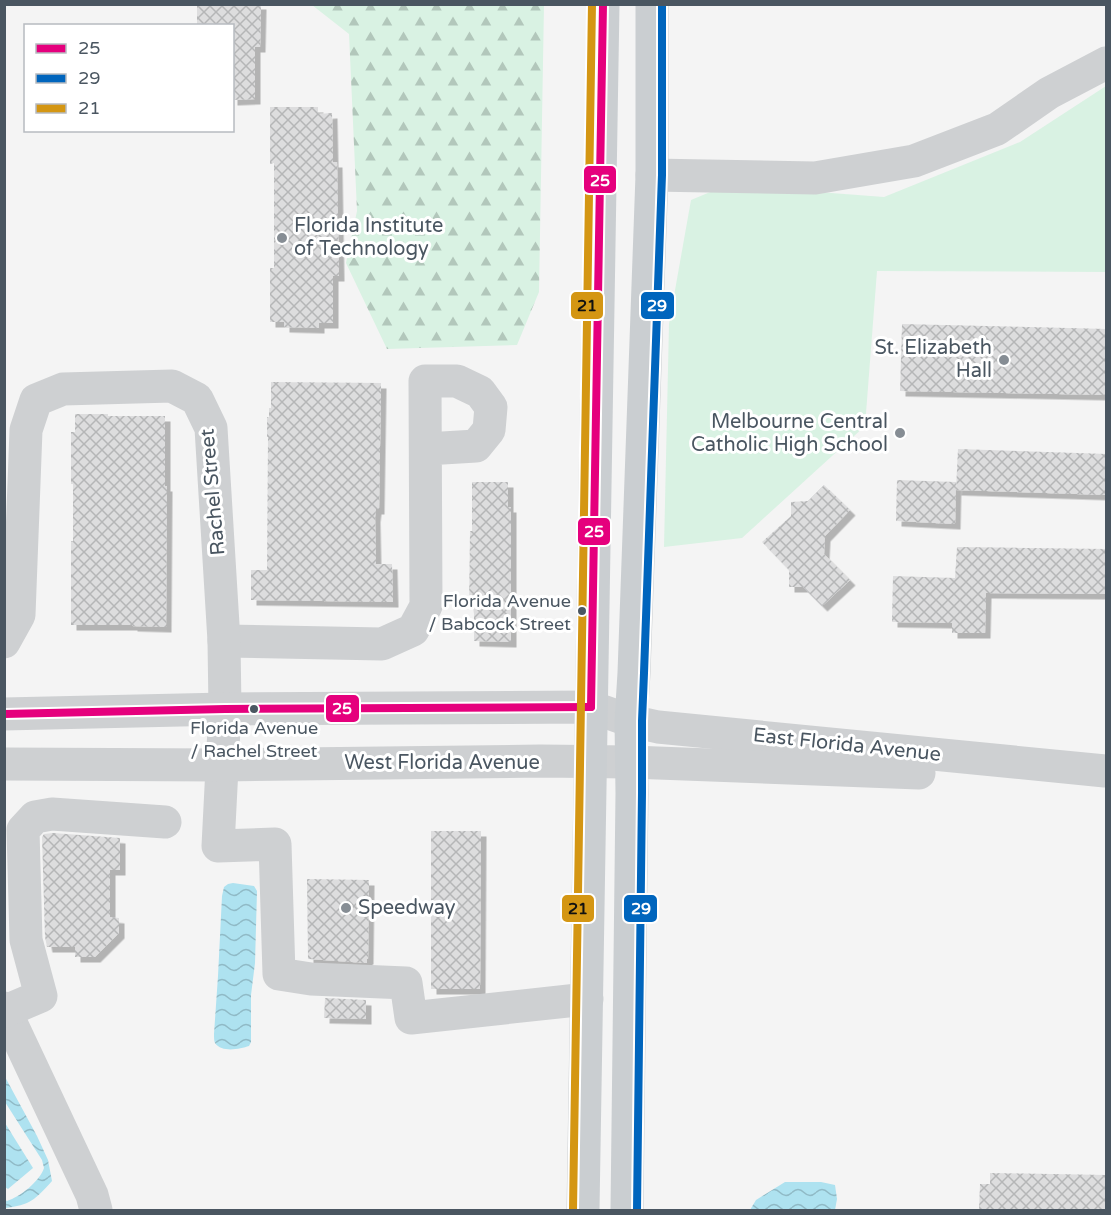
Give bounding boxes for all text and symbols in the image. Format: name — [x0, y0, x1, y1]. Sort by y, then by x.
legend — [24, 24, 234, 132]
text: 25 — [78, 37, 101, 59]
text: 29 — [78, 67, 101, 89]
text: 21 — [78, 97, 101, 119]
line badge: 25 — [583, 165, 617, 194]
text: 25 — [590, 171, 610, 191]
place label: Florida Institute of Technology — [294, 214, 443, 261]
marker: Florida Institute of Technology — [275, 231, 289, 245]
line badge: 21 — [570, 291, 604, 320]
line badge: 29 — [640, 291, 675, 320]
text: 21 — [577, 296, 597, 316]
text: 29 — [647, 296, 667, 316]
place label: St. Elizabeth Hall — [874, 336, 992, 383]
marker: St. Elizabeth Hall — [997, 353, 1011, 367]
place label: Melbourne Central Catholic High School — [691, 410, 888, 457]
marker: Melbourne Central Catholic High School — [893, 426, 907, 440]
street label: Rachel Street — [195, 427, 230, 556]
line badge: 25 — [577, 517, 611, 546]
text: 25 — [584, 522, 604, 542]
place label: Florida Avenue / Babcock Street — [428, 590, 571, 635]
marker: Florida Avenue / Babcock Street — [576, 605, 588, 617]
line badge: 25 — [325, 694, 360, 723]
text: 25 — [332, 699, 352, 719]
marker: Florida Avenue / Rachel Street — [248, 703, 260, 715]
place label: Florida Avenue / Rachel Street — [190, 717, 318, 762]
street label: East Florida Avenue — [752, 723, 942, 767]
street label: West Florida Avenue — [344, 751, 540, 775]
line badge: 21 — [561, 894, 595, 923]
line badge: 29 — [623, 894, 658, 923]
place label: Speedway — [358, 896, 456, 920]
text: 21 — [568, 899, 588, 919]
text: 29 — [631, 899, 651, 919]
marker: Speedway — [339, 901, 353, 915]

